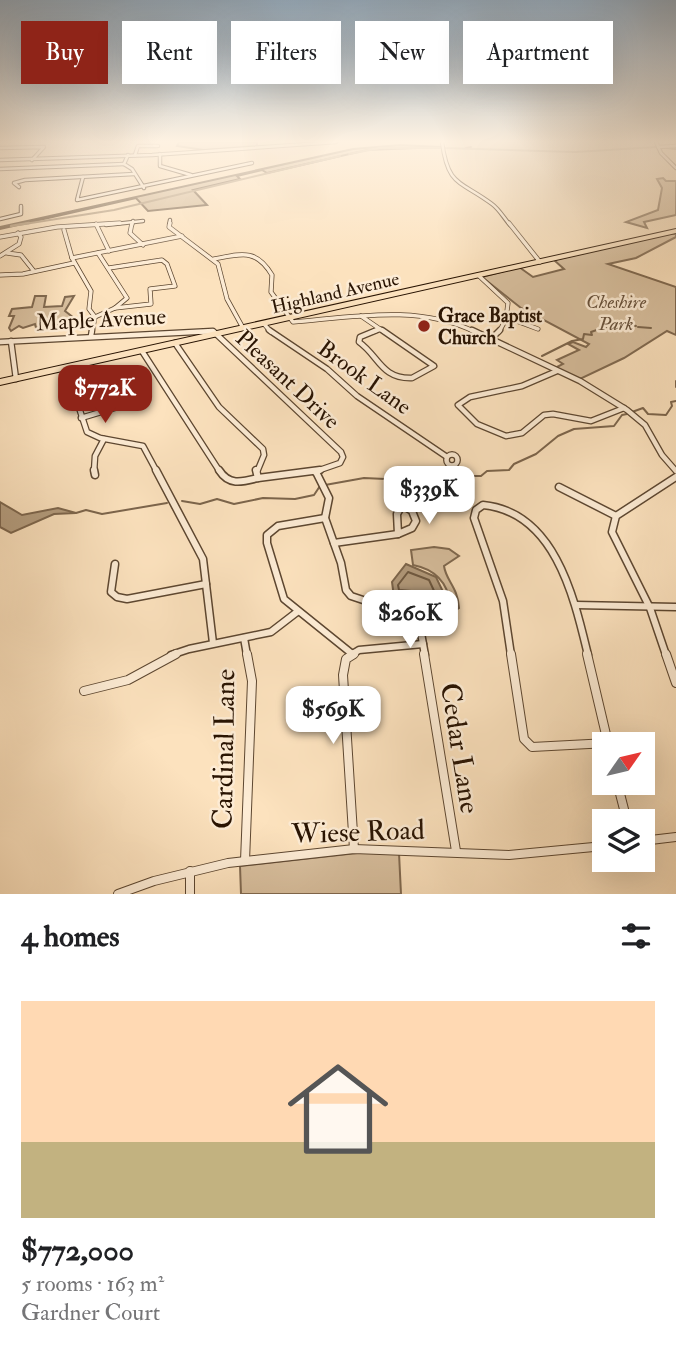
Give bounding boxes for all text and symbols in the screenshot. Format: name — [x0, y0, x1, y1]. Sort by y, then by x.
chip: Buy — [21, 21, 108, 84]
chip: Rent — [122, 21, 217, 84]
chip: Filters — [231, 21, 341, 84]
chip: New — [355, 21, 449, 84]
chip: Apartment — [463, 21, 613, 84]
street label: Highland Avenue — [269, 267, 402, 319]
park label: Cheshire Park — [586, 290, 647, 336]
street label: Maple Avenue — [35, 302, 167, 338]
place label: Grace Baptist Church — [438, 304, 543, 350]
marker: Grace Baptist Church — [416, 318, 432, 334]
street label: Pleasant Drive — [229, 324, 346, 435]
street label: Brook Lane — [312, 334, 418, 421]
pin: $772K — [56, 366, 154, 425]
text: $772K — [74, 373, 136, 402]
pin: $339K — [380, 466, 478, 526]
text: $339K — [400, 474, 458, 503]
pin: $260K — [361, 590, 459, 650]
text: $260K — [378, 598, 442, 627]
street label: Cardinal Lane — [206, 668, 243, 829]
street label: Cedar Lane — [432, 680, 487, 816]
pin: $569K — [284, 686, 382, 746]
text: $569K — [302, 694, 364, 723]
north arrow — [592, 732, 654, 794]
map controls — [592, 732, 655, 872]
button: layers — [592, 809, 655, 872]
street label: Wiese Road — [290, 813, 425, 852]
icon: filters — [617, 917, 655, 955]
text: 4 homes — [21, 918, 120, 955]
icon: home — [275, 1046, 401, 1172]
text: $772,000 — [21, 1232, 134, 1269]
text: 5 rooms · 163 m² — [21, 1269, 164, 1298]
text: Gardner Court — [21, 1298, 160, 1327]

